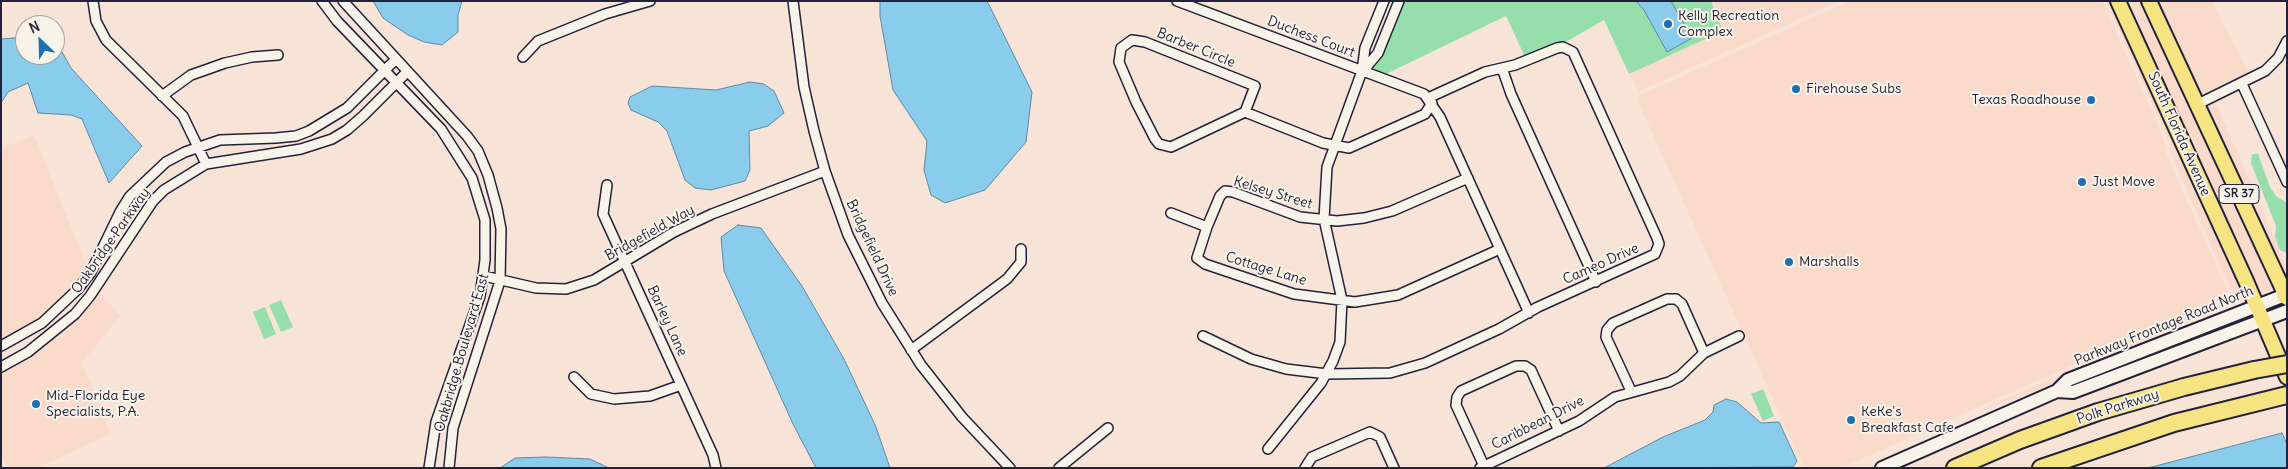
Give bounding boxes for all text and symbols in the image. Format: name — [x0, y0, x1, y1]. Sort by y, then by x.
place label: Kelly Recreation Complex — [1678, 8, 1779, 40]
street label: Duchess Court — [1265, 13, 1357, 61]
north arrow — [15, 15, 65, 65]
text: N — [26, 17, 42, 37]
marker: Kelly Recreation Complex — [1662, 18, 1674, 30]
street label: Barber Circle — [1154, 25, 1238, 71]
street label: South Florida Avenue — [2144, 69, 2214, 199]
place label: Firehouse Subs — [1806, 81, 1901, 97]
marker: Firehouse Subs — [1790, 83, 1802, 95]
place label: Texas Roadhouse — [1972, 92, 2081, 108]
marker: Texas Roadhouse — [2085, 94, 2097, 106]
street label: Kelsey Street — [1232, 173, 1314, 213]
place label: Just Move — [2092, 174, 2155, 190]
marker: Just Move — [2076, 176, 2088, 188]
road number: SR 37 — [2219, 184, 2259, 203]
street label: Oakbridge Parkway — [68, 185, 154, 297]
street label: Bridgefield Drive — [842, 197, 902, 299]
street label: Bridgefield Way — [602, 201, 698, 265]
street label: Cameo Drive — [1560, 240, 1642, 288]
street label: Cottage Lane — [1223, 249, 1309, 289]
place label: Marshalls — [1799, 254, 1859, 270]
marker: Marshalls — [1783, 256, 1795, 268]
street label: Oakbridge Boulevard East — [431, 272, 493, 434]
street label: Parkway Frontage Road North — [2072, 282, 2256, 370]
street label: Barley Lane — [643, 283, 691, 359]
street label: Polk Parkway — [2075, 386, 2161, 428]
place label: Mid-Florida Eye Specialists, P.A. — [46, 388, 145, 421]
street label: Caribbean Drive — [1489, 392, 1587, 454]
marker: Mid-Florida Eye Specialists, P.A. — [30, 398, 42, 410]
place label: KeKe's Breakfast Cafe — [1861, 404, 1954, 437]
marker: KeKe's Breakfast Cafe — [1845, 414, 1857, 426]

